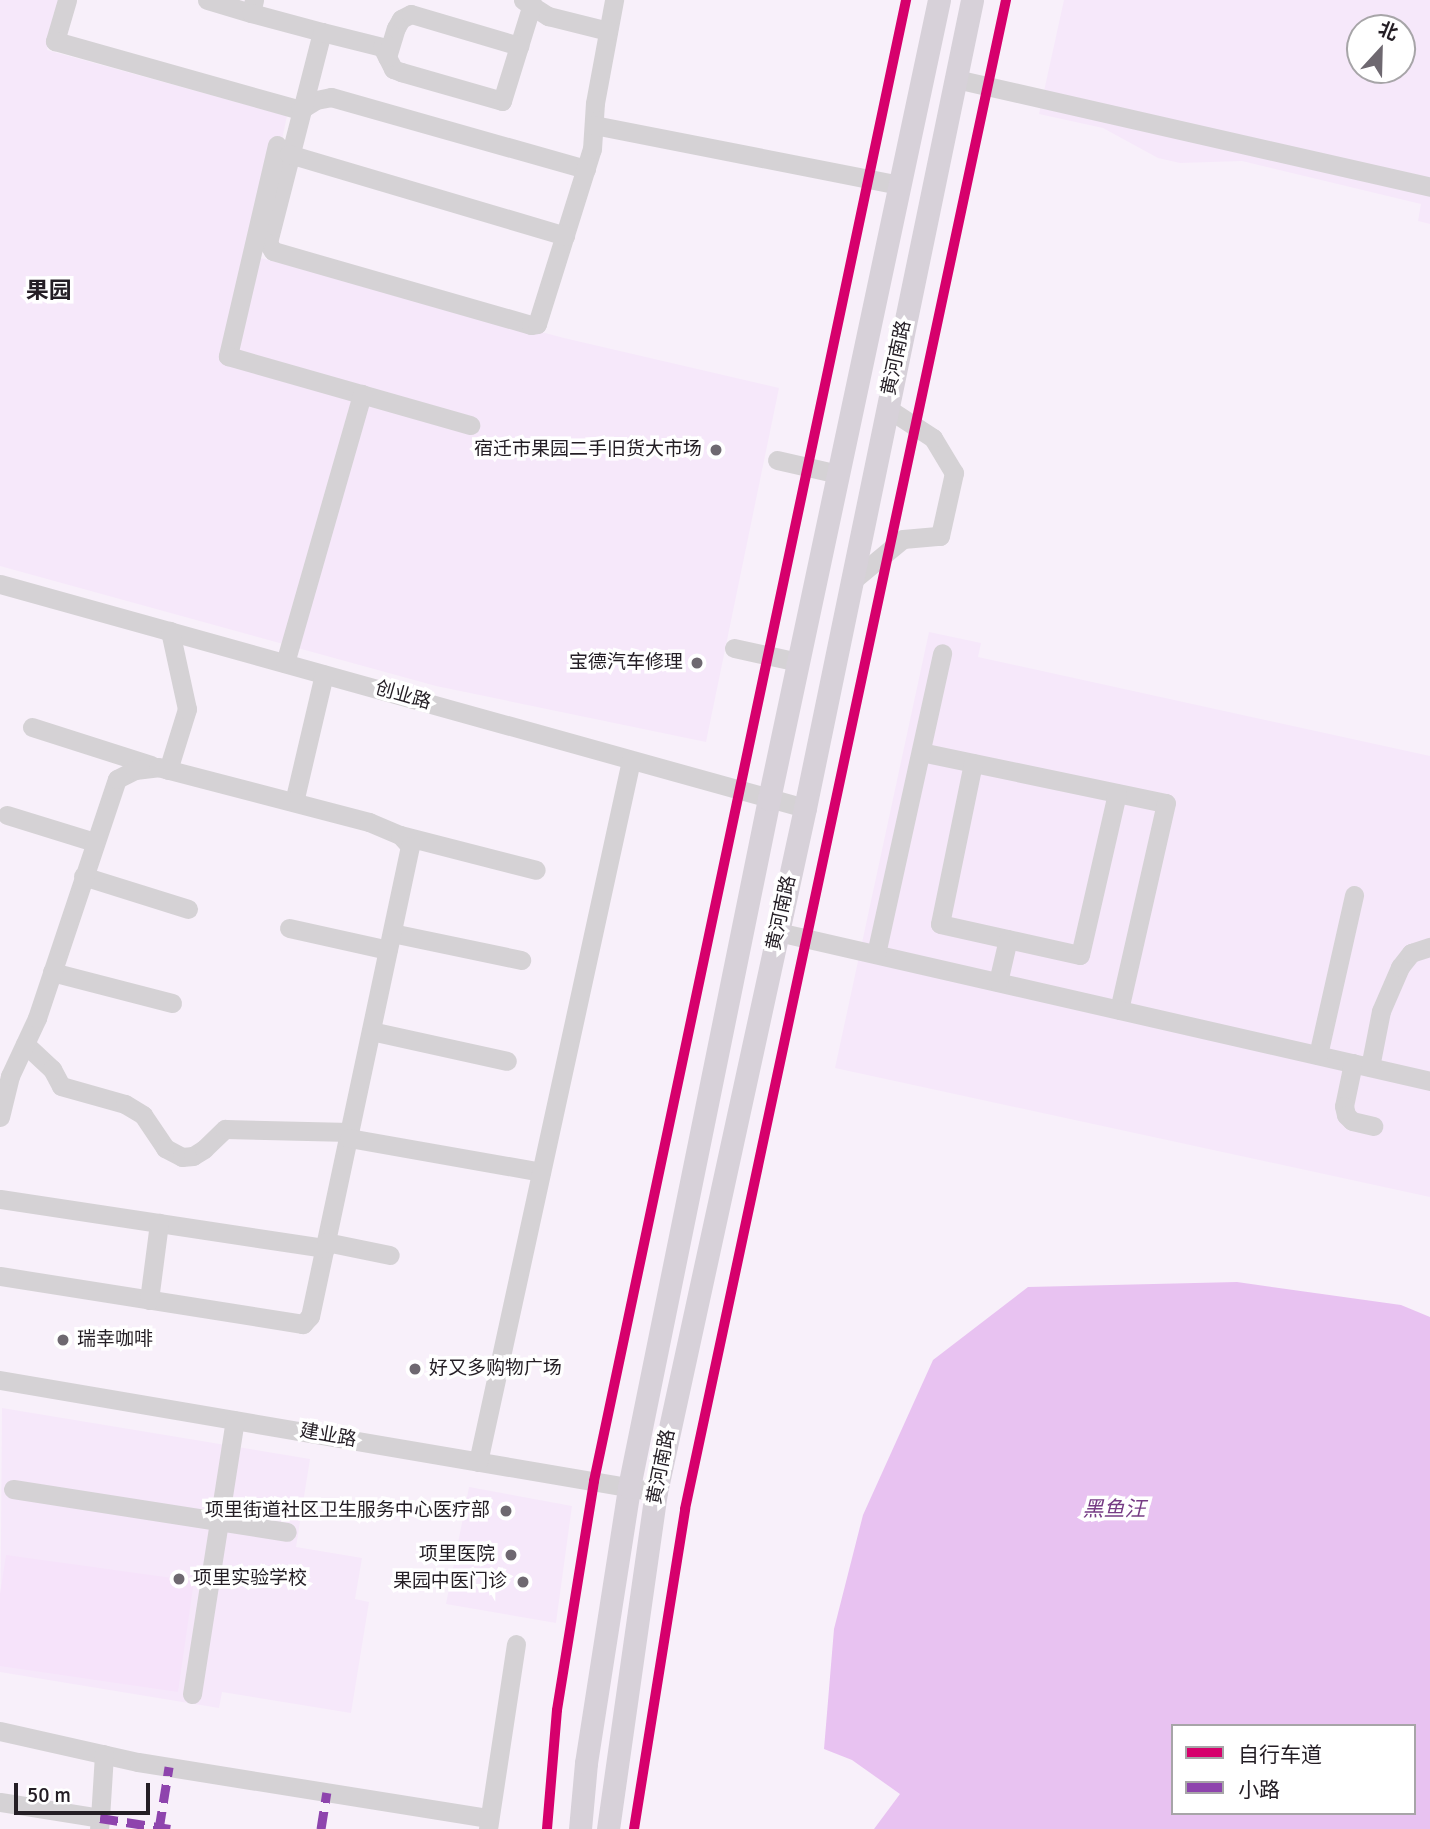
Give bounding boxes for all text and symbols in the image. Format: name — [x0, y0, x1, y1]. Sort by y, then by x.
north arrow — [1346, 14, 1416, 84]
text: 北 — [1375, 17, 1401, 46]
district label: 果园 — [26, 277, 72, 305]
street label: 黄河南路 — [878, 318, 916, 398]
place label: 宿迁市果园二手旧货大市场 — [474, 439, 702, 461]
marker: 宿迁市果园二手旧货大市场 — [708, 442, 724, 458]
place label: 宝德汽车修理 — [569, 652, 683, 674]
marker: 宝德汽车修理 — [689, 655, 705, 671]
street label: 创业路 — [372, 677, 434, 715]
street label: 黄河南路 — [763, 873, 801, 953]
place label: 瑞幸咖啡 — [77, 1329, 153, 1351]
marker: 瑞幸咖啡 — [55, 1332, 71, 1348]
place label: 好又多购物广场 — [429, 1358, 562, 1380]
marker: 好又多购物广场 — [407, 1361, 423, 1377]
street label: 建业路 — [298, 1420, 358, 1452]
street label: 黄河南路 — [644, 1428, 680, 1506]
water label: 黑鱼汪 — [1083, 1496, 1145, 1522]
place label: 项里街道社区卫生服务中心医疗部 — [205, 1500, 490, 1522]
marker: 项里街道社区卫生服务中心医疗部 — [496, 1501, 516, 1521]
place label: 项里医院 — [419, 1544, 495, 1566]
marker: 项里医院 — [501, 1545, 521, 1565]
place label: 项里实验学校 — [193, 1568, 307, 1590]
marker: 项里实验学校 — [171, 1571, 187, 1587]
place label: 果园中医门诊 — [393, 1571, 507, 1593]
marker: 果园中医门诊 — [513, 1572, 533, 1592]
legend — [1171, 1724, 1416, 1815]
text: 自行车道 — [1238, 1742, 1322, 1768]
scale bar — [18, 1770, 154, 1814]
text: 小路 — [1238, 1777, 1280, 1803]
text: 50 m — [27, 1782, 71, 1808]

